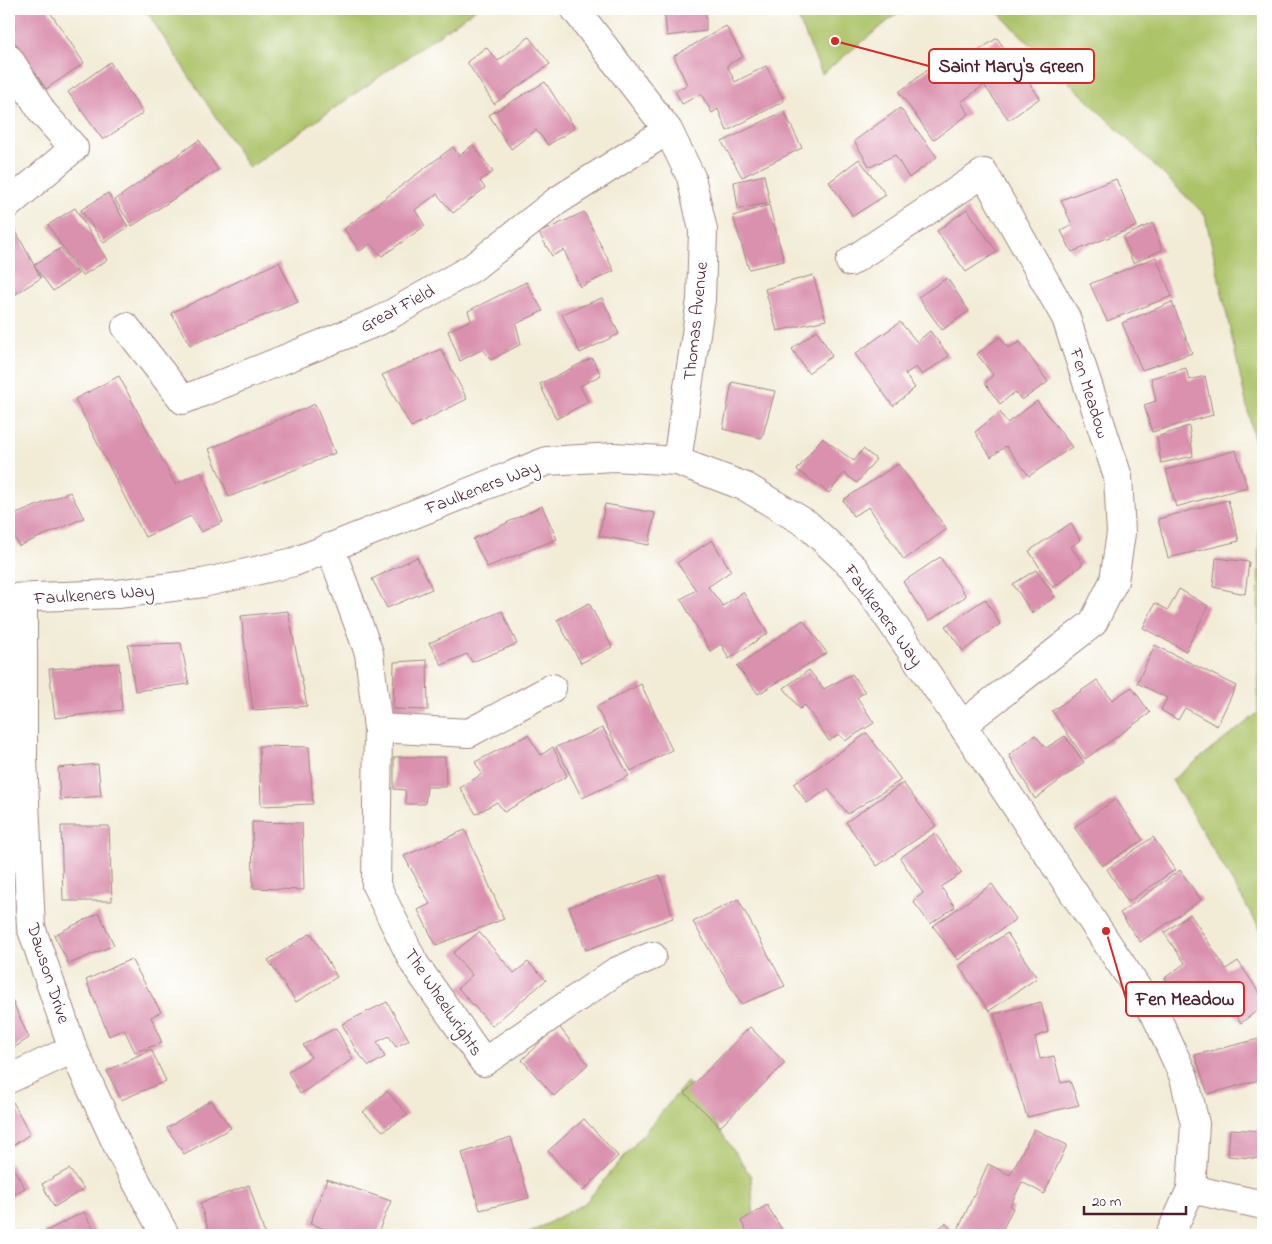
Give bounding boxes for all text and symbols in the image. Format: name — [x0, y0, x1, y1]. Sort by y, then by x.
callout: Saint Mary's Green — [929, 49, 1094, 83]
text: Saint Mary's Green — [938, 54, 1084, 83]
street label: Thomas Avenue — [678, 260, 716, 382]
street label: Great Field — [356, 279, 440, 340]
street label: Fen Meadow — [1061, 344, 1115, 442]
street label: Faulkeners Way — [421, 455, 544, 523]
street label: Faulkeners Way — [836, 559, 928, 673]
street label: Faulkeners Way — [32, 579, 155, 613]
street label: Dawson Drive — [18, 919, 76, 1028]
street label: The Wheelwrights — [396, 944, 488, 1063]
callout: Fen Meadow — [1126, 982, 1244, 1016]
text: Fen Meadow — [1135, 987, 1235, 1014]
scale bar — [1084, 1184, 1187, 1216]
text: 20 m — [1092, 1191, 1122, 1213]

